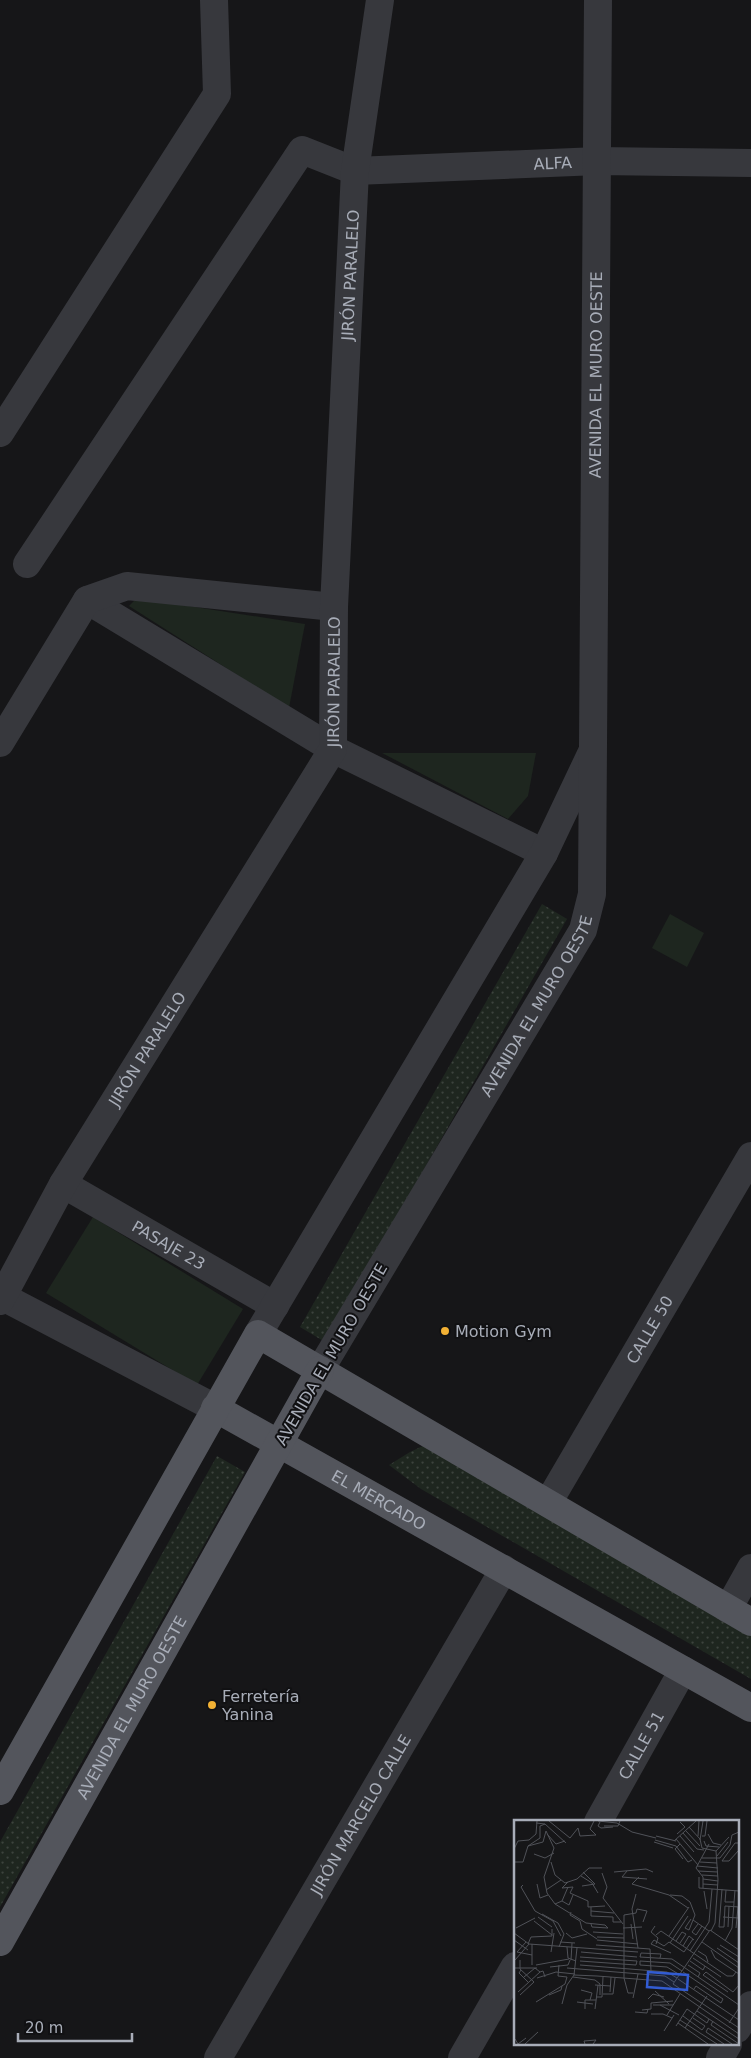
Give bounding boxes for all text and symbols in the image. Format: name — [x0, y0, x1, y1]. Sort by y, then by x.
street label: ALFA — [533, 153, 573, 174]
street label: JIRÓN PARALELO — [338, 209, 363, 342]
street label: AVENIDA EL MURO OESTE — [586, 271, 606, 478]
street label: JIRÓN PARALELO — [324, 616, 344, 749]
street label: AVENIDA EL MURO OESTE — [477, 913, 596, 1100]
street label: JIRÓN PARALELO — [104, 988, 190, 1111]
street label: PASAJE 23 — [129, 1217, 208, 1274]
street label: AVENIDA EL MURO OESTE — [271, 1260, 391, 1449]
street label: CALLE 50 — [623, 1292, 677, 1367]
place label: Motion Gym — [455, 1322, 552, 1341]
marker: Motion Gym — [439, 1325, 451, 1337]
street label: EL MERCADO — [328, 1466, 429, 1534]
street label: AVENIDA EL MURO OESTE — [73, 1613, 191, 1802]
place label: Ferretería Yanina — [221, 1687, 299, 1724]
marker: Ferretería Yanina — [206, 1699, 218, 1711]
street label: CALLE 51 — [615, 1708, 668, 1783]
street label: JIRÓN MARCELO CALLE — [306, 1731, 415, 1899]
inset map — [514, 1820, 738, 2046]
scale bar — [18, 2010, 131, 2042]
text: 20 m — [25, 2019, 63, 2037]

